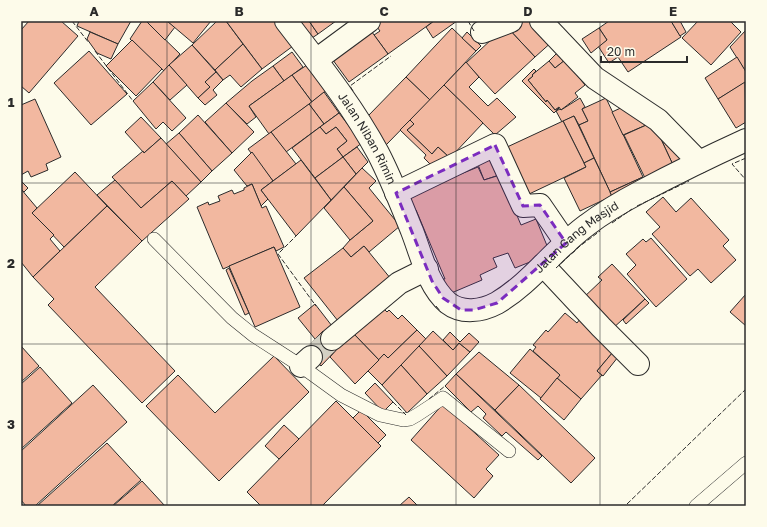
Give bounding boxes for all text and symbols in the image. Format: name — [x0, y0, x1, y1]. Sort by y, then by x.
text: A — [89, 3, 99, 19]
text: B — [234, 3, 244, 19]
text: C — [379, 3, 389, 19]
text: D — [523, 3, 533, 19]
text: E — [669, 3, 677, 19]
scale bar — [601, 38, 687, 64]
text: 20 m — [607, 44, 635, 59]
street label: Jalan Niban Rimin — [335, 89, 400, 186]
text: 1 — [8, 94, 15, 110]
street label: Jalan Gang Masjid — [531, 198, 621, 276]
text: 2 — [7, 255, 15, 271]
text: 3 — [7, 416, 15, 432]

